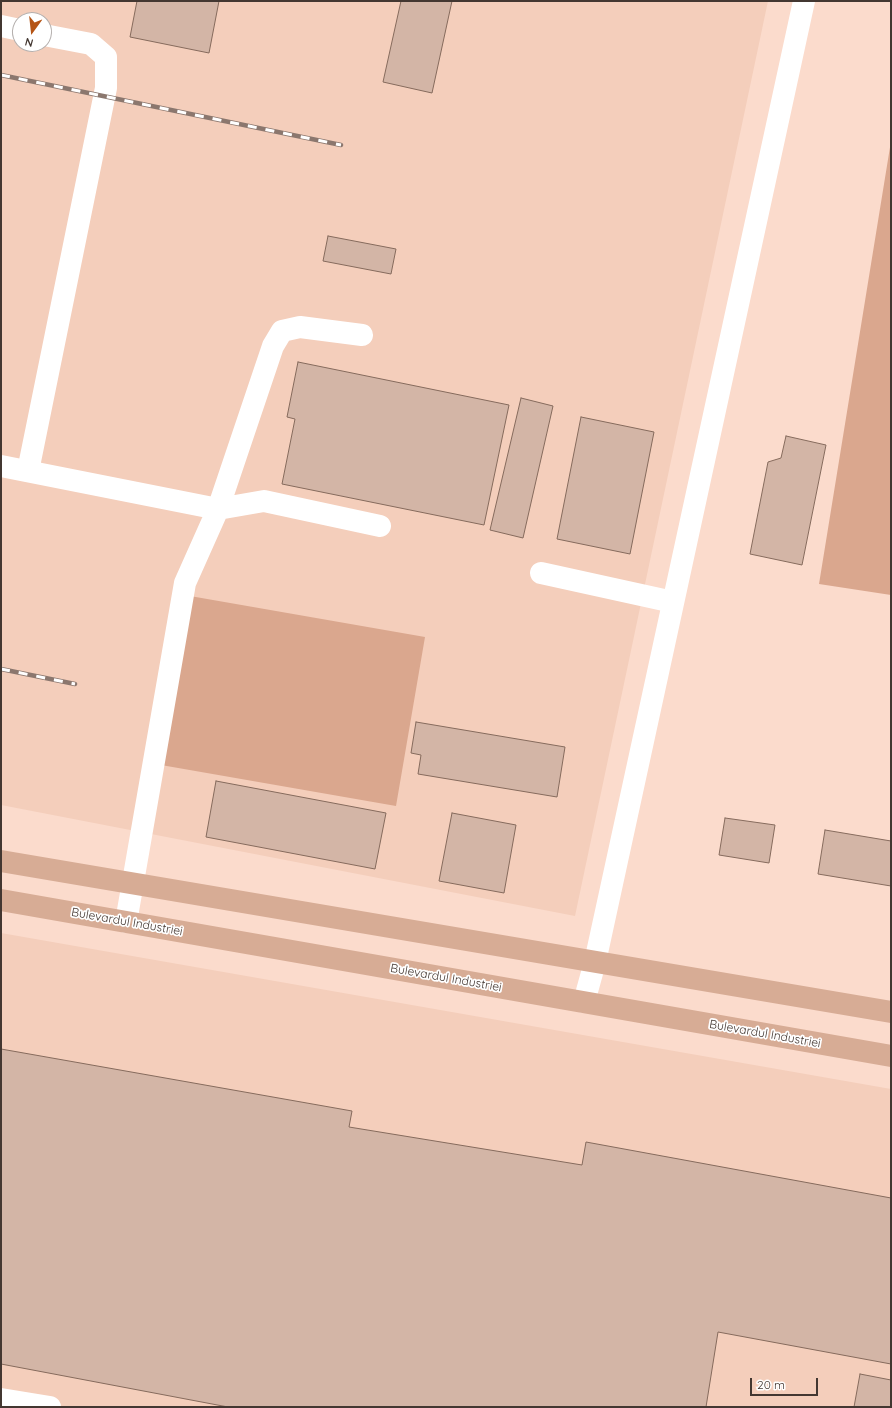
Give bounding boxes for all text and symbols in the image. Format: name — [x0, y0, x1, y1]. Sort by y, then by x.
north arrow — [12, 12, 52, 52]
text: N — [23, 35, 35, 50]
street label: Bulevardul Industriei — [70, 905, 184, 939]
street label: Bulevardul Industriei — [389, 961, 503, 995]
street label: Bulevardul Industriei — [708, 1017, 822, 1051]
scale bar — [752, 1370, 820, 1396]
text: 20 m — [757, 1377, 785, 1392]

